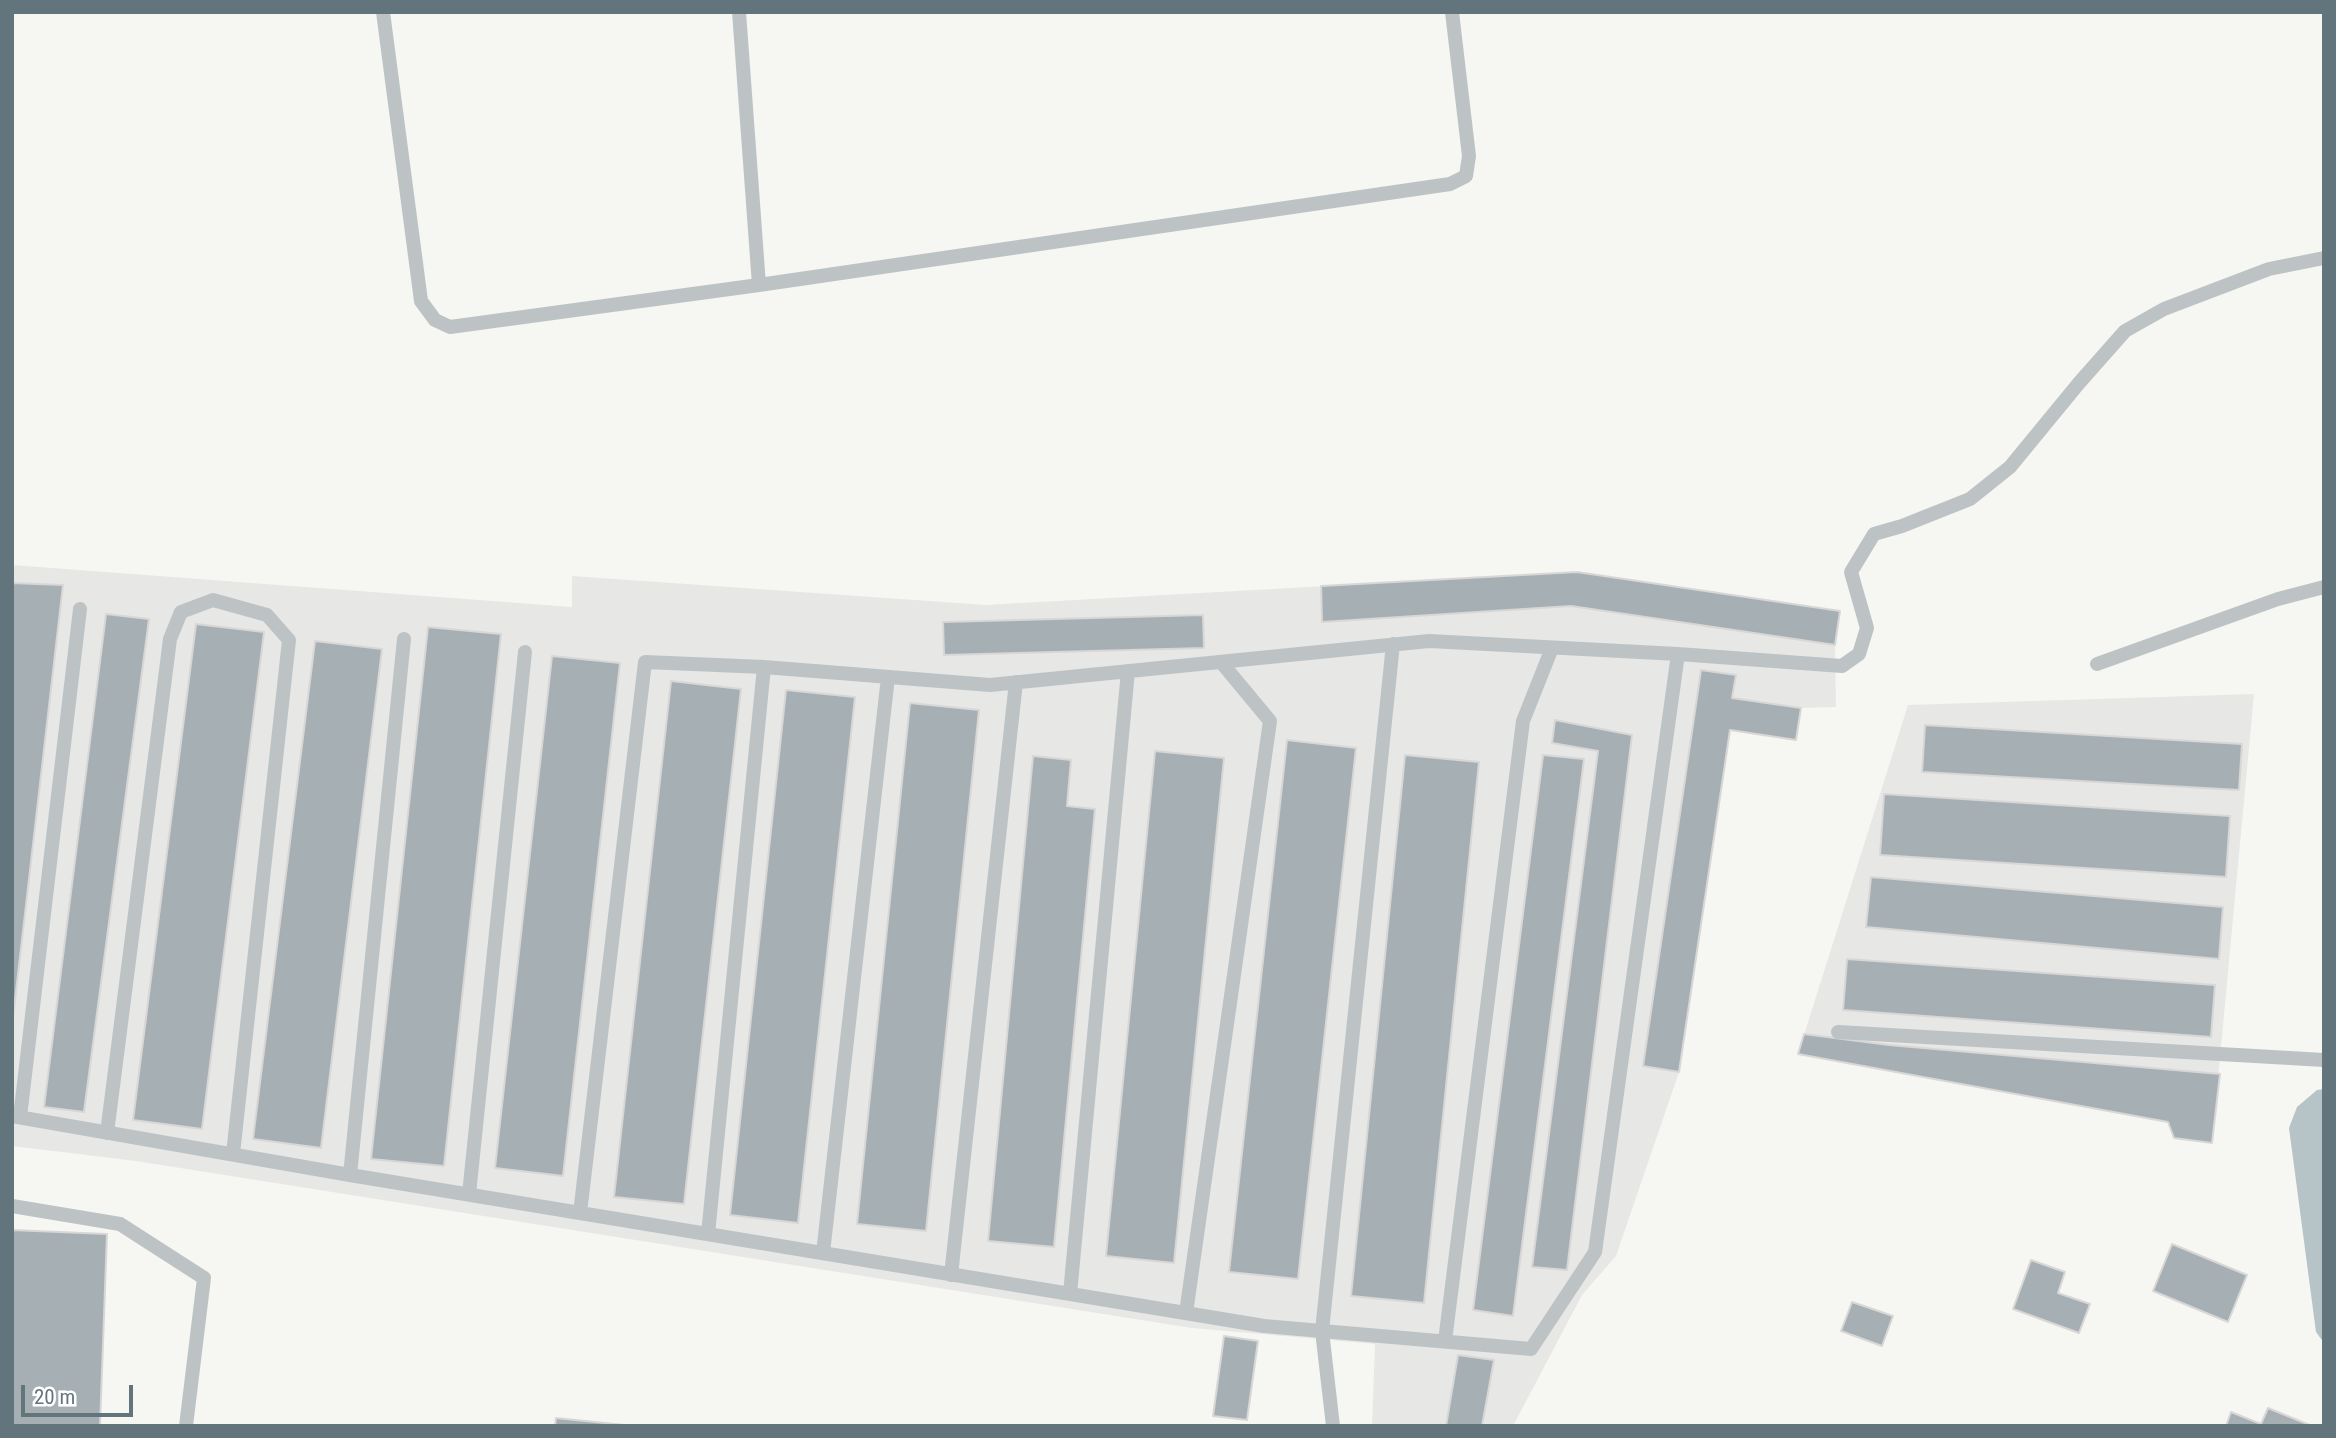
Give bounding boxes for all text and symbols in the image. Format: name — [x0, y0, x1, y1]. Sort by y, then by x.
scale bar — [24, 1372, 136, 1416]
text: 20 m — [34, 1385, 75, 1409]

